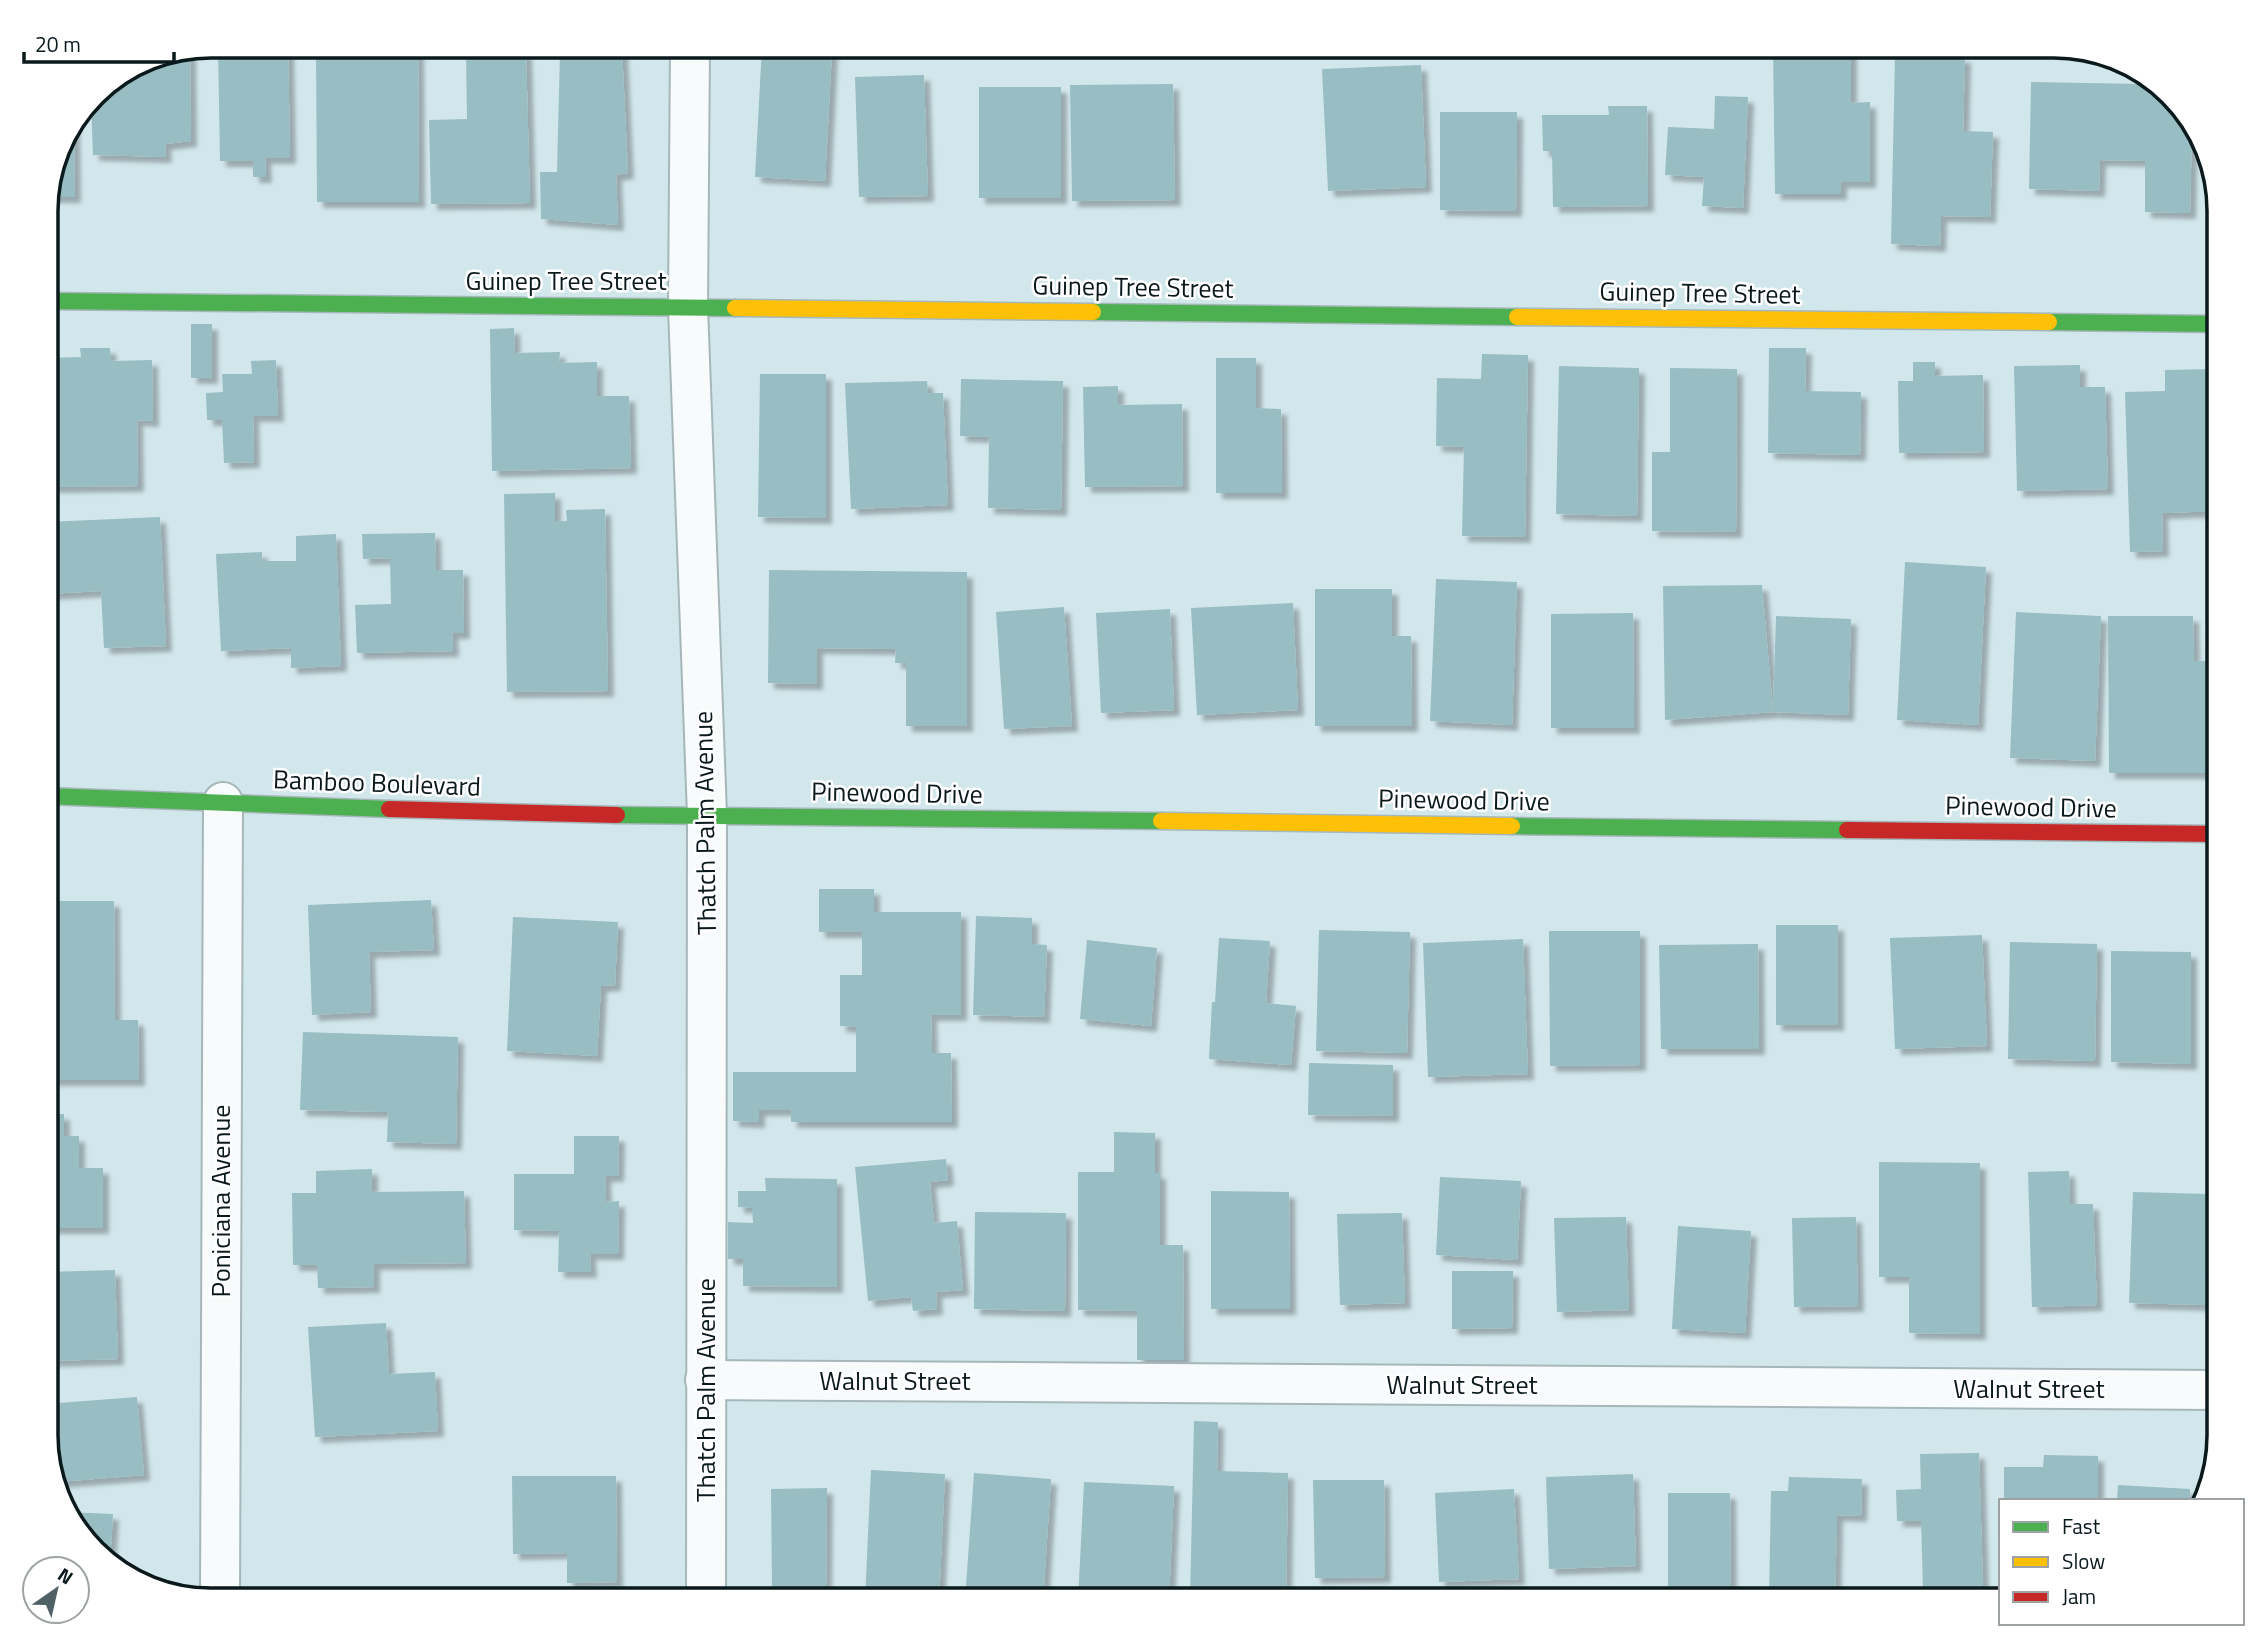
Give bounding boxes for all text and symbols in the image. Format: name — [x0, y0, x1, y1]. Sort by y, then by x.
scale bar — [24, 21, 175, 65]
text: 20 m — [35, 28, 81, 60]
street label: Guinep Tree Street — [465, 261, 667, 300]
street label: Guinep Tree Street — [1032, 265, 1234, 308]
street label: Guinep Tree Street — [1599, 271, 1801, 314]
street label: Thatch Palm Avenue — [683, 711, 726, 935]
street label: Bamboo Boulevard — [272, 759, 482, 806]
street label: Pinewood Drive — [811, 772, 983, 813]
street label: Pinewood Drive — [1378, 779, 1550, 820]
street label: Pinewood Drive — [1945, 786, 2117, 827]
street label: Poniciana Avenue — [201, 1105, 240, 1297]
street label: Thatch Palm Avenue — [686, 1278, 725, 1502]
street label: Walnut Street — [819, 1361, 971, 1400]
street label: Walnut Street — [1386, 1365, 1538, 1404]
street label: Walnut Street — [1953, 1369, 2105, 1408]
legend — [1999, 1499, 2244, 1625]
text: Fast — [2062, 1510, 2101, 1542]
text: Slow — [2062, 1545, 2105, 1577]
north arrow — [21, 1555, 91, 1625]
text: N — [52, 1560, 79, 1591]
text: Jam — [2062, 1580, 2096, 1612]

